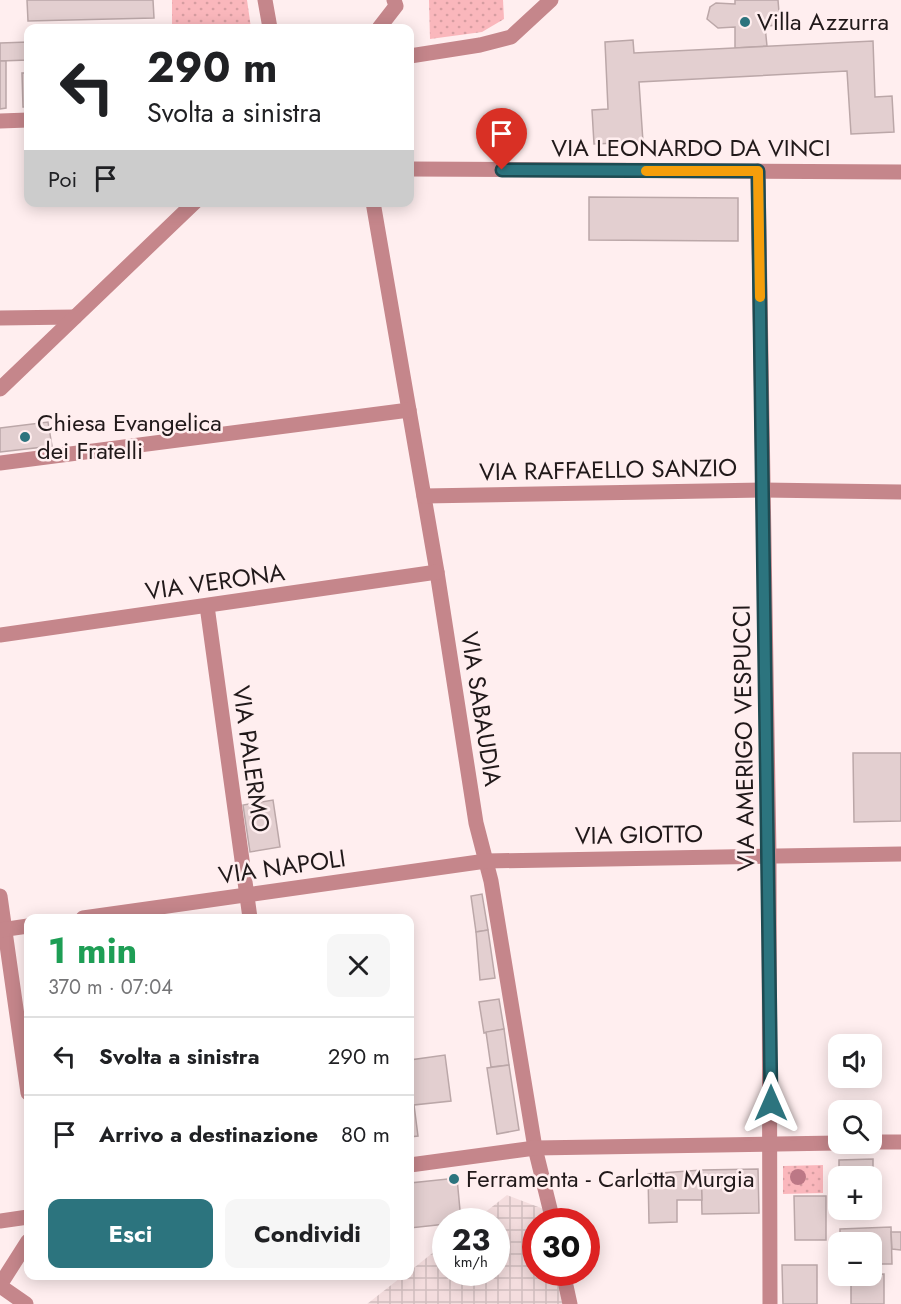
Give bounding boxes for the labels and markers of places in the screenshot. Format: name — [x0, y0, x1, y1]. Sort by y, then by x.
place label: Villa Azzurra — [757, 4, 889, 39]
marker: Villa Azzurra — [738, 15, 752, 29]
pin — [476, 108, 527, 170]
place label: Chiesa Evangelica dei Fratelli — [37, 405, 222, 468]
marker: Chiesa Evangelica dei Fratelli — [18, 430, 32, 444]
place label: Ferramenta - Carlotta Murgia — [466, 1161, 755, 1196]
marker: Ferramenta - Carlotta Murgia — [447, 1172, 461, 1186]

